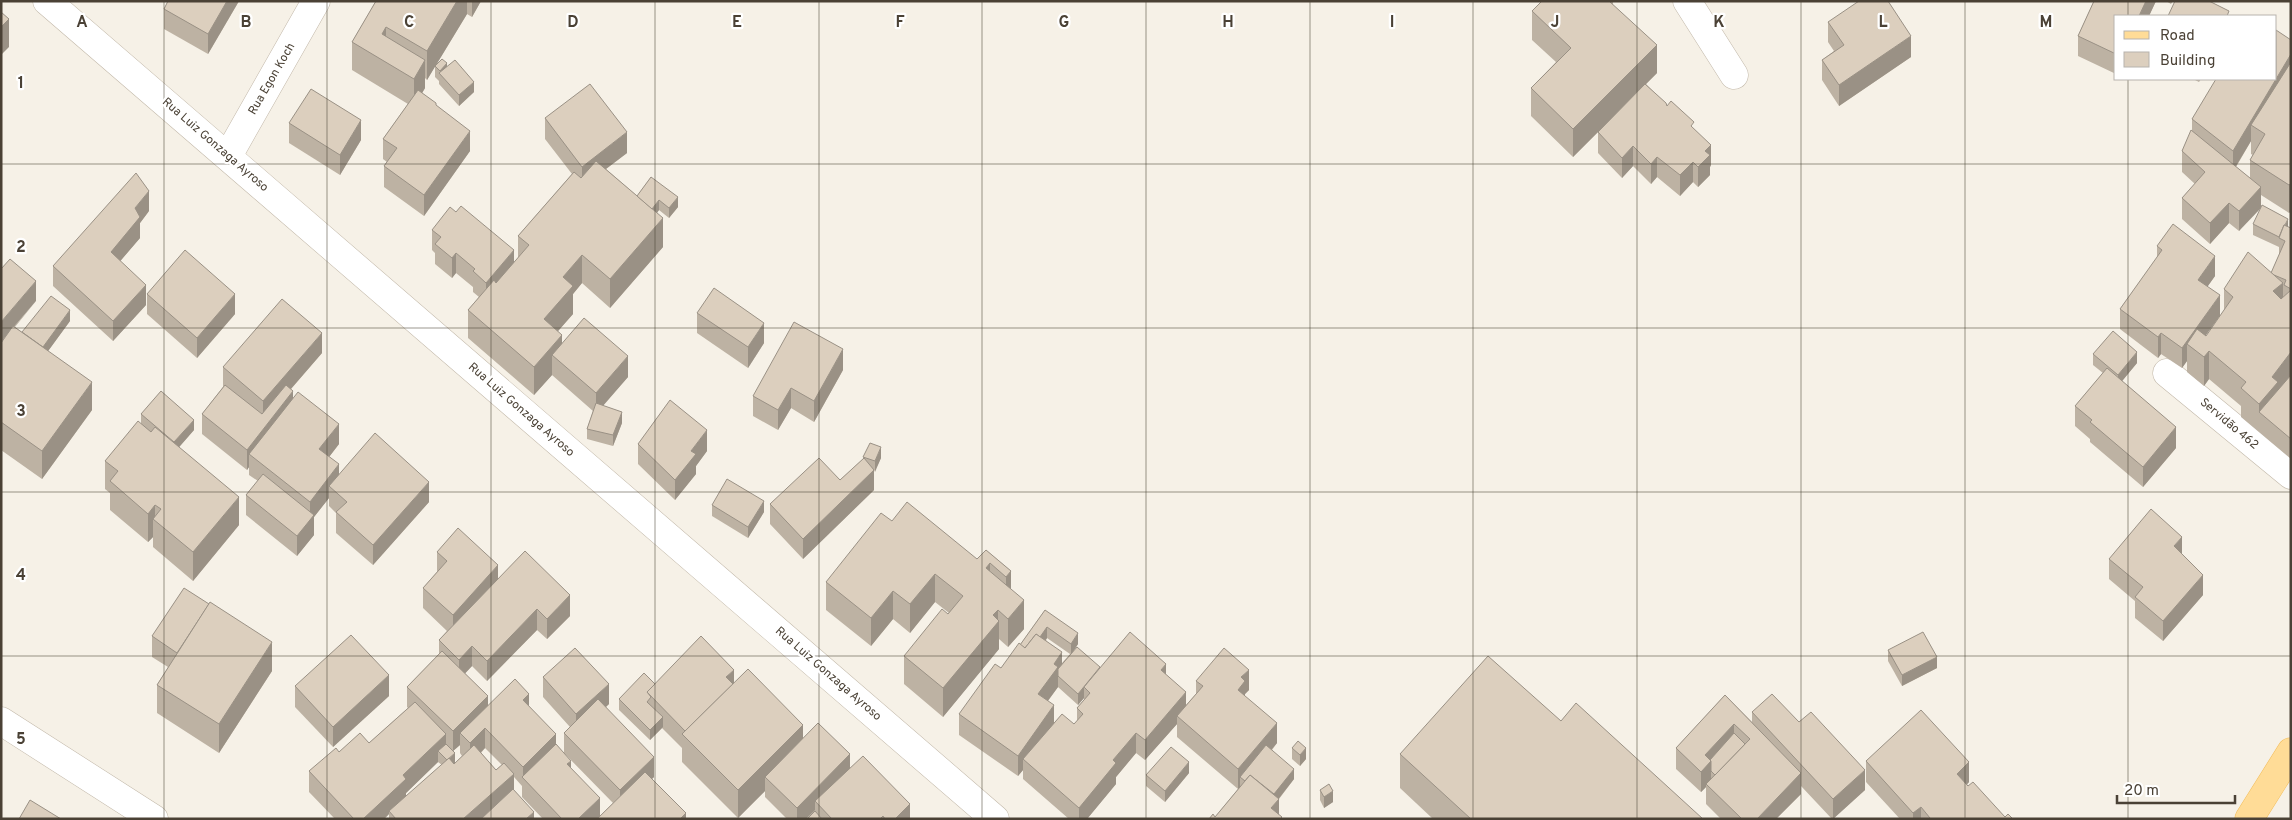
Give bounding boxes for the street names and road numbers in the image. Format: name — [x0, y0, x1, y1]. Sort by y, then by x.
street label: Rua Egon Koch — [245, 40, 299, 118]
street label: Rua Luiz Gonzaga Ayroso — [158, 94, 272, 196]
street label: Rua Luiz Gonzaga Ayroso — [464, 359, 578, 461]
street label: Servidão 462 — [2196, 395, 2262, 453]
street label: Rua Luiz Gonzaga Ayroso — [771, 623, 885, 725]

